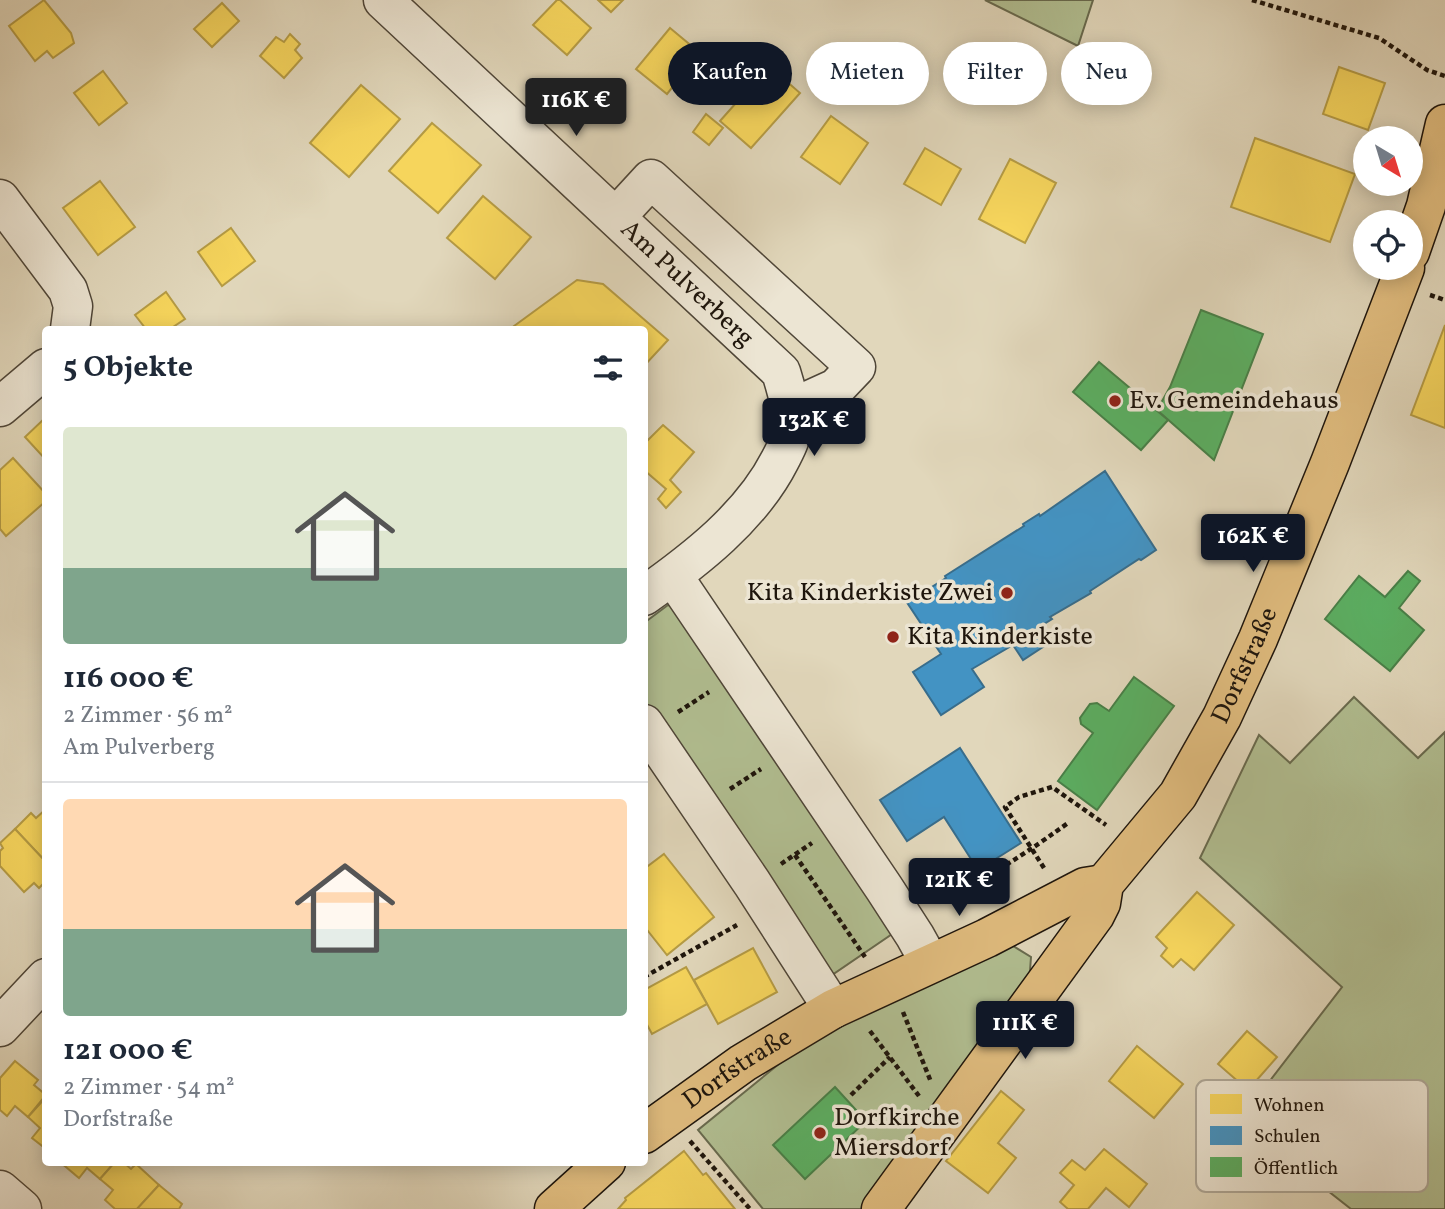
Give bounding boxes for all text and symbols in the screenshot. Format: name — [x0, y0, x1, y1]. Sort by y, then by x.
chip: Kaufen — [668, 42, 792, 105]
chip: Mieten — [806, 42, 929, 105]
chip: Filter — [943, 42, 1047, 105]
chip: Neu — [1061, 42, 1152, 105]
pin: 116K € — [519, 78, 633, 138]
text: 116K € — [541, 85, 611, 117]
north arrow — [1353, 126, 1423, 196]
map controls — [1353, 126, 1423, 280]
button: locate — [1353, 210, 1423, 280]
street label: Am Pulverberg — [612, 212, 762, 356]
text: 5 Objekte — [63, 347, 193, 389]
icon: filters — [589, 349, 627, 387]
place label: Ev. Gemeindehaus — [1129, 383, 1339, 419]
marker: Ev. Gemeindehaus — [1107, 393, 1123, 409]
pin: 132K € — [757, 398, 871, 458]
text: 132K € — [778, 405, 850, 437]
icon: home — [282, 473, 408, 599]
pin: 162K € — [1196, 514, 1310, 574]
text: 162K € — [1217, 521, 1289, 553]
place label: Kita Kinderkiste Zwei — [747, 575, 993, 611]
marker: Kita Kinderkiste Zwei — [999, 585, 1015, 601]
street label: Dorfstraße — [1203, 602, 1287, 730]
place label: Kita Kinderkiste — [907, 619, 1093, 655]
marker: Kita Kinderkiste — [885, 629, 901, 645]
text: 116 000 € — [63, 658, 194, 700]
text: 2 Zimmer · 56 m² — [63, 700, 233, 732]
text: Am Pulverberg — [63, 732, 215, 764]
icon: home — [282, 845, 408, 971]
pin: 121K € — [902, 858, 1016, 918]
text: 121K € — [925, 865, 993, 897]
pin: 111K € — [968, 1002, 1082, 1061]
text: 111K € — [992, 1008, 1058, 1040]
street label: Dorfstraße — [675, 1020, 799, 1119]
text: 121 000 € — [63, 1030, 193, 1072]
text: 2 Zimmer · 54 m² — [63, 1072, 235, 1104]
legend — [1196, 1080, 1428, 1192]
text: Wohnen — [1254, 1093, 1324, 1119]
place label: Dorfkirche Miersdorf — [834, 1100, 960, 1166]
text: Dorfstraße — [63, 1104, 173, 1136]
text: Schulen — [1254, 1124, 1321, 1150]
marker: Dorfkirche Miersdorf — [812, 1125, 828, 1141]
text: Öffentlich — [1254, 1156, 1338, 1182]

